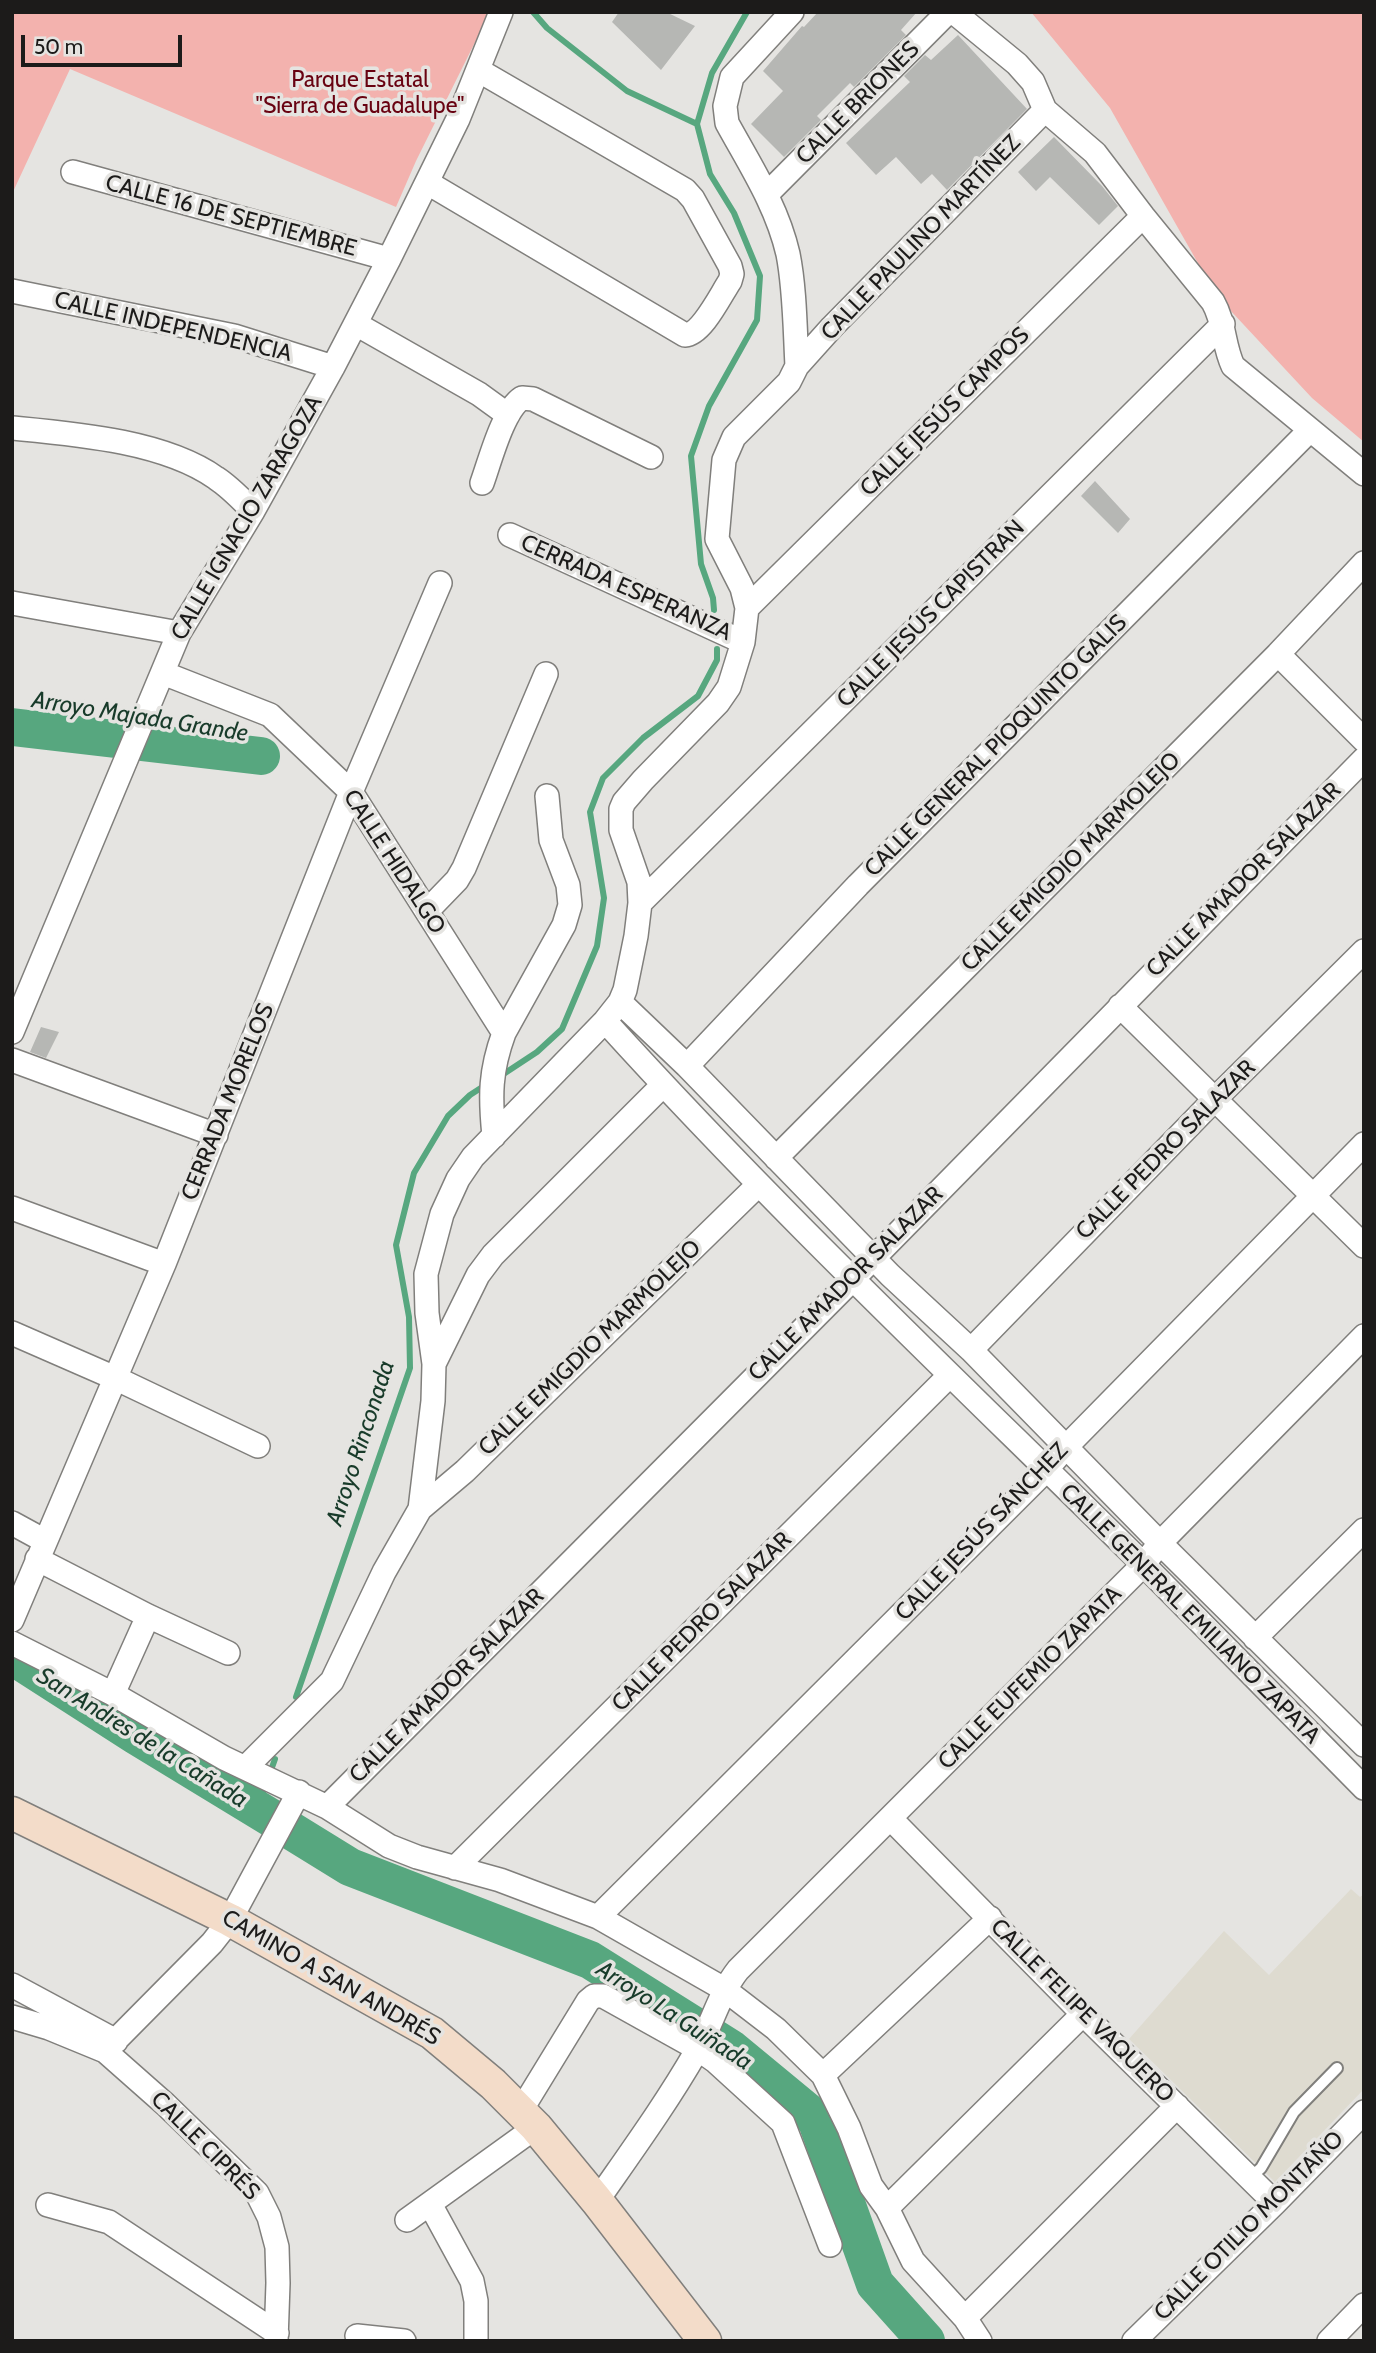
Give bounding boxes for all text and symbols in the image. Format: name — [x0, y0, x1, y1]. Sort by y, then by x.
scale bar — [24, 21, 186, 65]
text: 50 m — [34, 34, 83, 59]
street label: CALLE BRIONES — [791, 36, 925, 170]
park label: Parque Estatal "Sierra de Guadalupe" — [256, 66, 464, 120]
street label: CALLE PAULINO MARTÍNEZ — [816, 130, 1026, 346]
street label: CALLE 16 DE SEPTIEMBRE — [102, 169, 360, 263]
street label: CALLE INDEPENDENCIA — [52, 286, 294, 368]
street label: CALLE JESÚS CAMPOS — [855, 322, 1035, 502]
street label: CALLE IGNACIO ZARAGOZA — [166, 391, 328, 645]
street label: CALLE JESÚS CAPISTRAN — [831, 514, 1031, 714]
street label: CERRADA ESPERANZA — [516, 529, 736, 647]
street label: CALLE GENERAL PIOQUINTO GALIS — [859, 609, 1133, 883]
water label: Arroyo Majada Grande — [30, 686, 250, 748]
street label: CALLE EMIGDIO MARMOLEJO — [956, 747, 1186, 977]
street label: CALLE AMADOR SALAZAR — [1141, 777, 1347, 983]
street label: CALLE HIDALGO — [337, 785, 451, 939]
street label: CERRADA MORELOS — [176, 1000, 280, 1204]
street label: CALLE PEDRO SALAZAR — [1070, 1054, 1262, 1246]
street label: CALLE AMADOR SALAZAR — [743, 1181, 949, 1387]
street label: CALLE EMIGDIO MARMOLEJO — [473, 1234, 707, 1462]
water label: Arroyo Rinconada — [321, 1357, 401, 1529]
street label: CALLE JESÚS SÁNCHEZ — [890, 1437, 1074, 1627]
street label: CALLE GENERAL EMILIANO ZAPATA — [1054, 1478, 1326, 1750]
street label: CALLE PEDRO SALAZAR — [606, 1526, 798, 1718]
street label: CALLE EUFEMIO ZAPATA — [933, 1581, 1127, 1775]
street label: CALLE AMADOR SALAZAR — [344, 1583, 550, 1789]
water label: San Andres de la Cañada — [31, 1661, 253, 1815]
street label: CAMINO A SAN ANDRÉS — [217, 1904, 445, 2052]
street label: CALLE FELIPE VAQUERO — [985, 1914, 1179, 2108]
water label: Arroyo La Guiñada — [591, 1955, 757, 2077]
street label: CALLE CIPRÉS — [145, 2086, 265, 2206]
street label: CALLE OTILIO MONTAÑO — [1149, 2126, 1349, 2326]

